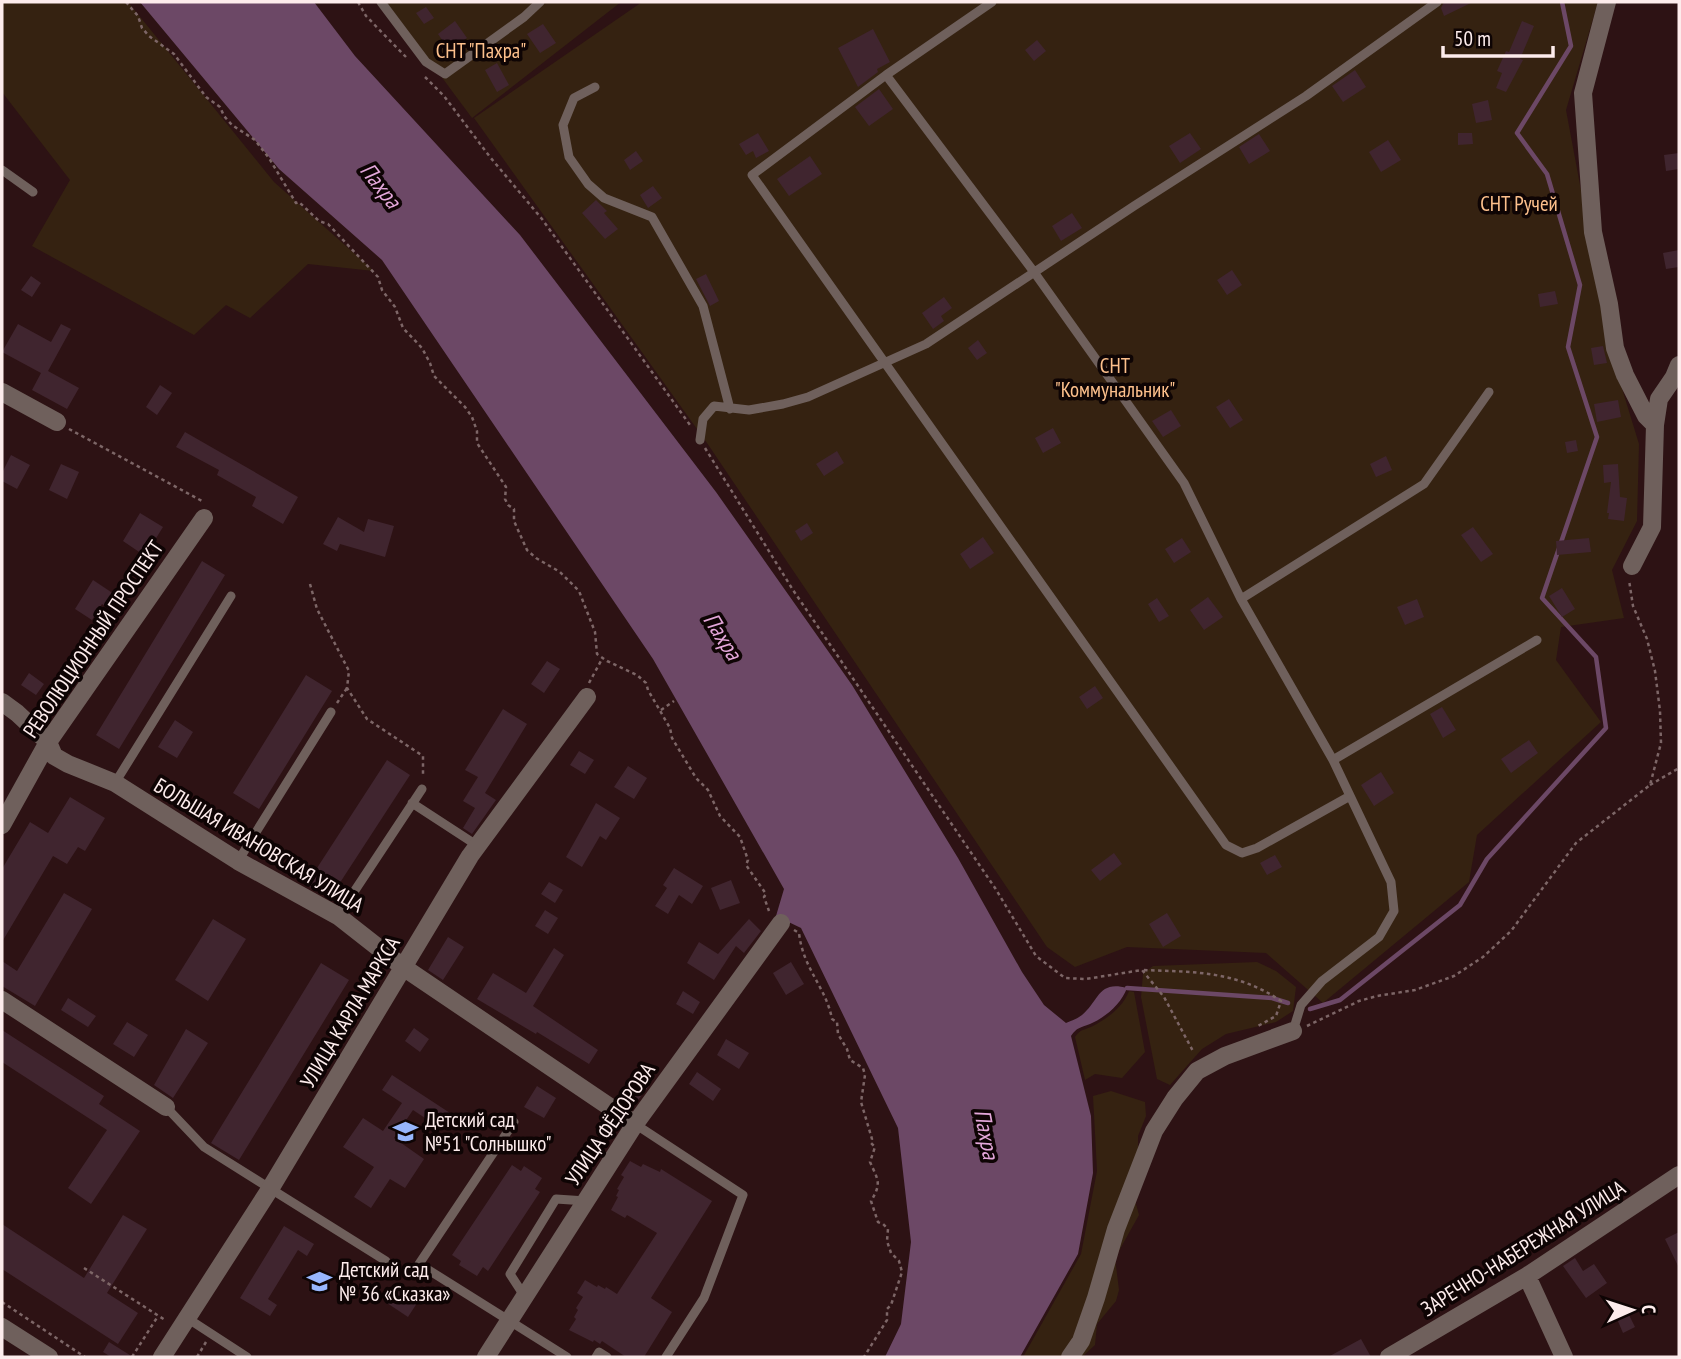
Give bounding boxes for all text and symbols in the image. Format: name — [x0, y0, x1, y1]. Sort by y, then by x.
scale bar — [1443, 14, 1553, 58]
text: 50 m — [1454, 25, 1491, 52]
park label: СНТ "Пахра" — [436, 37, 526, 64]
water label: Пахра — [354, 156, 409, 215]
park label: СНТ Ручей — [1480, 190, 1558, 217]
park label: СНТ "Коммунальник" — [1055, 352, 1175, 403]
street label: РЕВОЛЮЦИОННЫЙ ПРОСПЕКТ — [17, 535, 170, 743]
water label: Пахра — [697, 607, 749, 666]
street label: БОЛЬШАЯ ИВАНОВСКАЯ УЛИЦА — [149, 772, 369, 918]
street label: УЛИЦА КАРЛА МАРКСА — [294, 931, 406, 1093]
street label: УЛИЦА ФЁДОРОВА — [559, 1058, 661, 1190]
place label: Детский сад №51 "Солнышко" — [425, 1106, 551, 1157]
water label: Пахра — [968, 1107, 1006, 1163]
school or university icon: Детский сад №51 "Солнышко" — [391, 1117, 419, 1145]
street label: ЗАРЕЧНО-НАБЕРЕЖНАЯ УЛИЦА — [1416, 1174, 1630, 1322]
place label: Детский сад № 36 «Сказка» — [339, 1256, 450, 1307]
school or university icon: Детский сад № 36 «Сказка» — [305, 1267, 333, 1295]
north arrow — [1597, 1275, 1667, 1345]
text: С — [1637, 1304, 1661, 1314]

